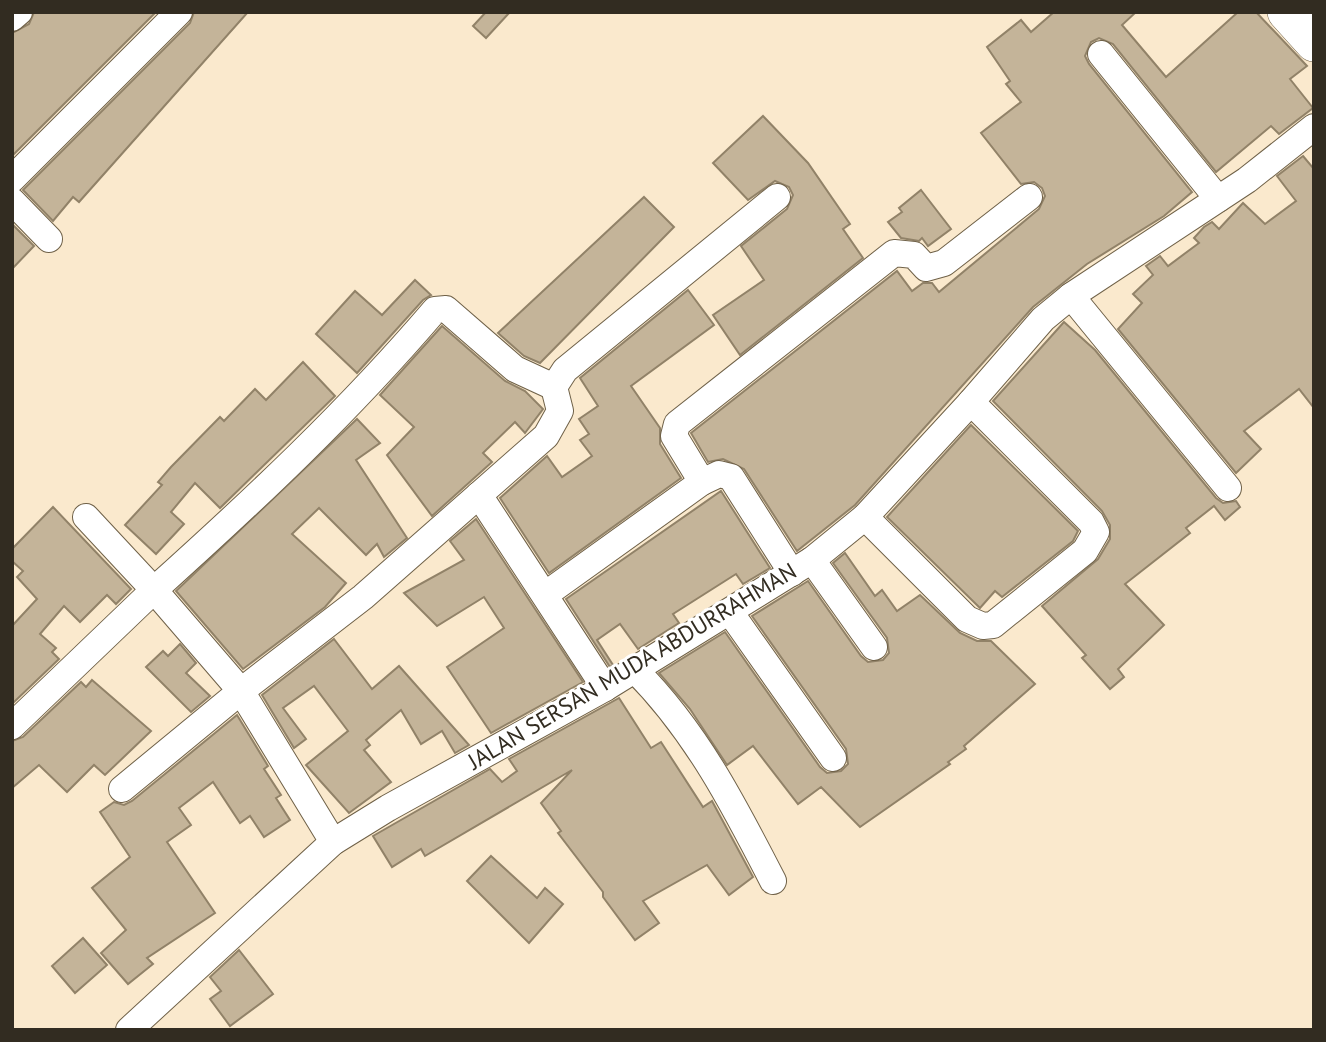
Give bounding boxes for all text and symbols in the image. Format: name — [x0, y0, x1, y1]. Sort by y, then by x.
street label: JALAN SERSAN MUDA ABDURRAHMAN — [461, 556, 801, 776]

